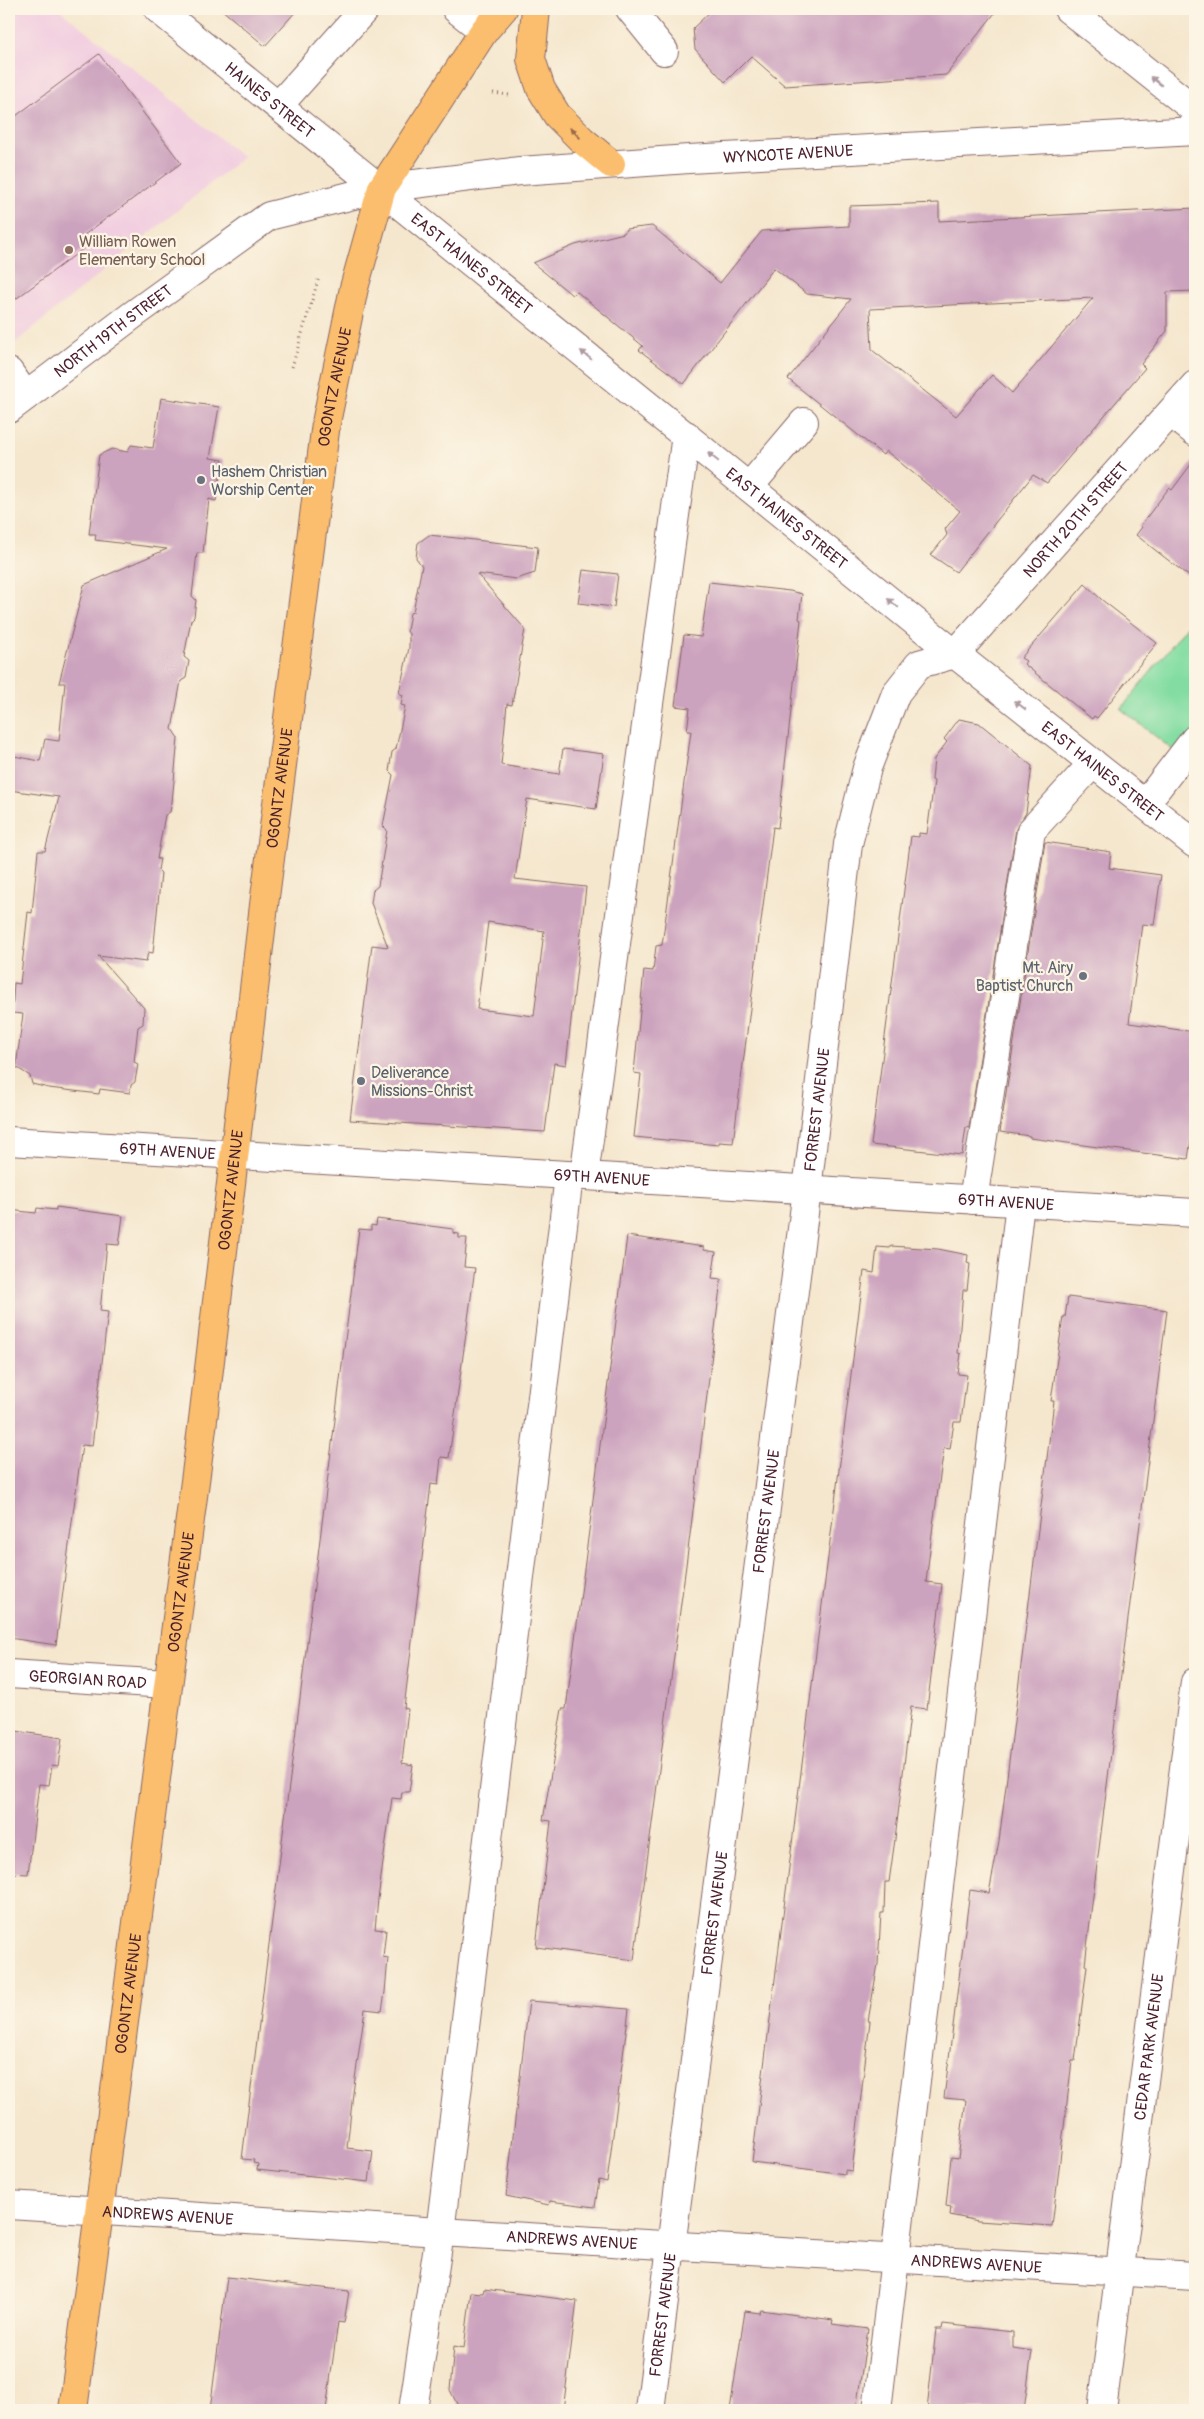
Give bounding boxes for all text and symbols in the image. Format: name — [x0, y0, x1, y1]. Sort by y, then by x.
street label: HAINES STREET — [220, 58, 318, 143]
one-way arrow — [1150, 75, 1163, 86]
one-way arrow — [569, 127, 581, 139]
street label: WYNCOTE AVENUE — [723, 141, 854, 168]
street label: EAST HAINES STREET — [407, 209, 536, 319]
place label: William Rowen Elementary School — [79, 232, 205, 270]
marker: William Rowen Elementary School — [63, 244, 75, 256]
street label: NORTH 19TH STREET — [50, 281, 177, 382]
street label: OGONTZ AVENUE — [314, 326, 357, 448]
one-way arrow — [580, 349, 593, 360]
one-way arrow — [707, 451, 720, 462]
street label: NORTH 20TH STREET — [1019, 458, 1133, 582]
place label: Hashem Christian Worship Center — [211, 462, 327, 500]
street label: EAST HAINES STREET — [721, 464, 851, 574]
marker: Hashem Christian Worship Center — [195, 474, 207, 486]
one-way arrow — [887, 598, 900, 609]
one-way arrow — [1014, 700, 1027, 711]
street label: EAST HAINES STREET — [1037, 717, 1168, 827]
street label: OGONTZ AVENUE — [262, 727, 298, 850]
place label: Mt. Airy Baptist Church — [976, 958, 1073, 996]
marker: Mt. Airy Baptist Church — [1077, 970, 1089, 982]
street label: FORREST AVENUE — [800, 1047, 835, 1173]
place label: Deliverance Missions-Christ — [371, 1063, 474, 1101]
marker: Deliverance Missions-Christ — [355, 1075, 367, 1087]
street label: OGONTZ AVENUE — [214, 1129, 248, 1252]
street label: 69TH AVENUE — [119, 1139, 216, 1165]
street label: 69TH AVENUE — [553, 1165, 651, 1191]
street label: 69TH AVENUE — [957, 1190, 1055, 1215]
street label: FORREST AVENUE — [749, 1448, 785, 1575]
street label: OGONTZ AVENUE — [164, 1531, 199, 1654]
street label: GEORGIAN ROAD — [28, 1666, 147, 1694]
street label: FORREST AVENUE — [697, 1850, 733, 1976]
street label: OGONTZ AVENUE — [111, 1932, 147, 2055]
street label: CEDAR PARK AVENUE — [1130, 1973, 1169, 2122]
street label: ANDREWS AVENUE — [101, 2202, 234, 2230]
street label: ANDREWS AVENUE — [506, 2227, 638, 2254]
street label: ANDREWS AVENUE — [910, 2250, 1042, 2278]
street label: FORREST AVENUE — [645, 2252, 681, 2378]

